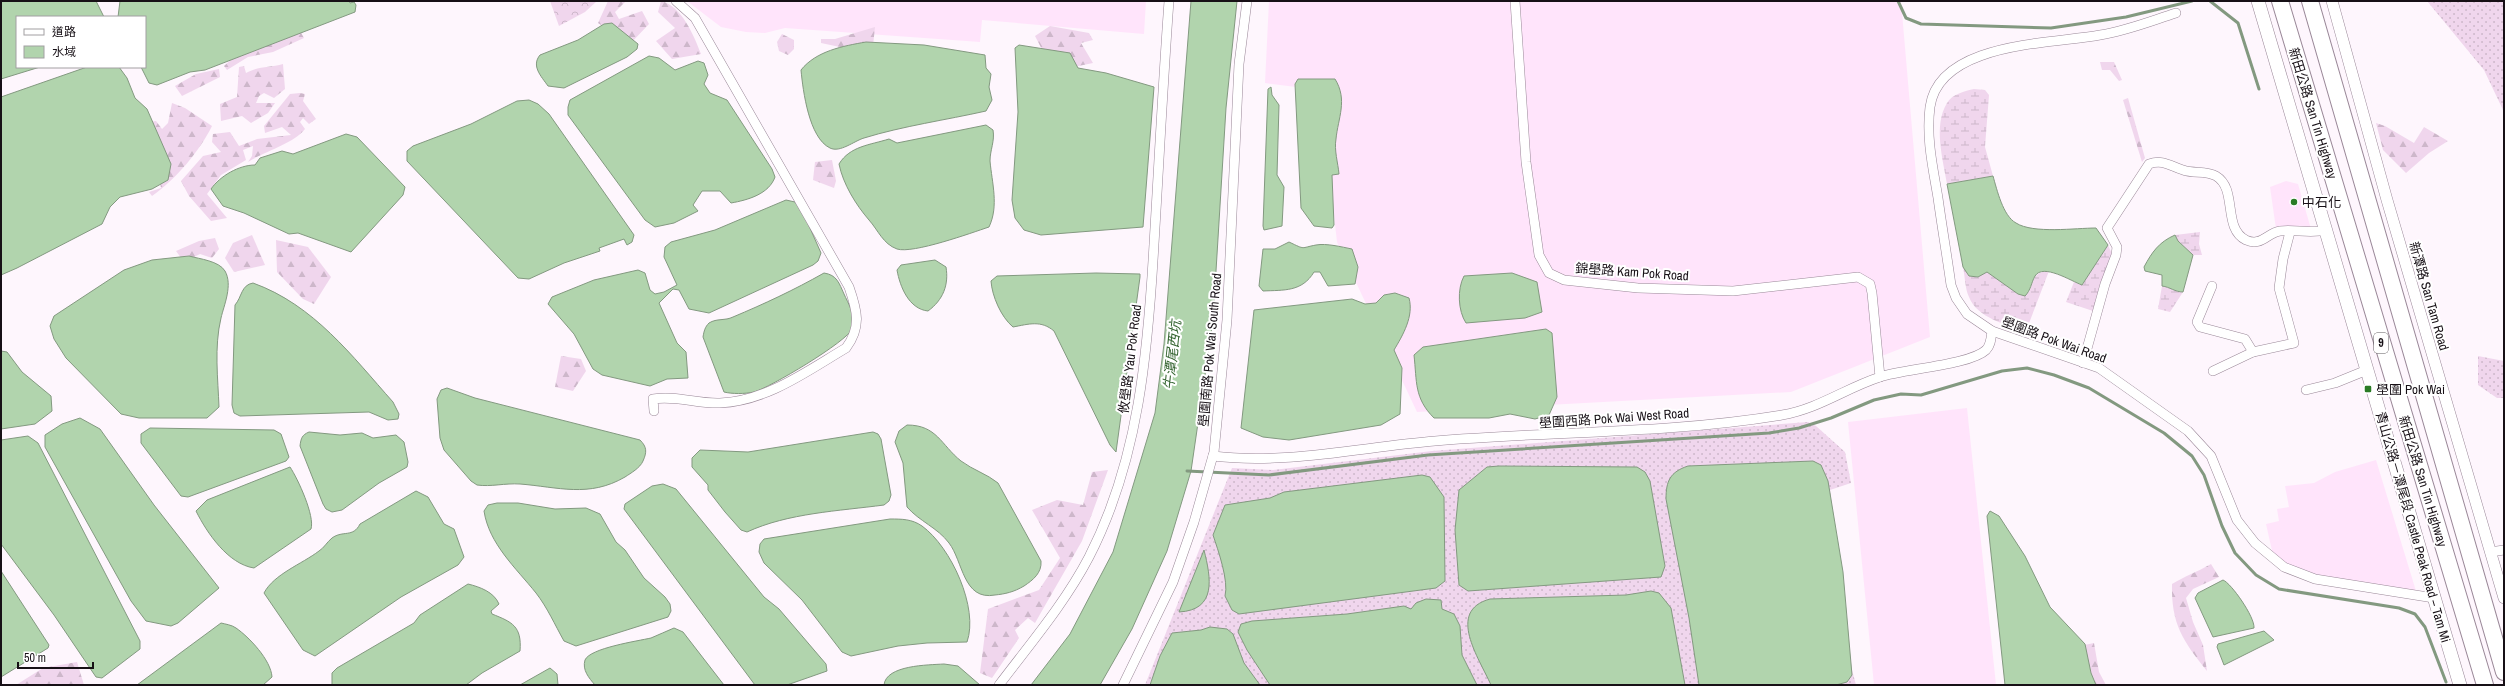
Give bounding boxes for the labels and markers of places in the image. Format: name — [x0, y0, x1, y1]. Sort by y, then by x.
place label: 中石化 — [2302, 194, 2341, 211]
marker: 中石化 — [2289, 197, 2299, 207]
place label: 壆圍 Pok Wai — [2376, 381, 2445, 398]
marker: 壆圍 Pok Wai — [2363, 384, 2373, 394]

